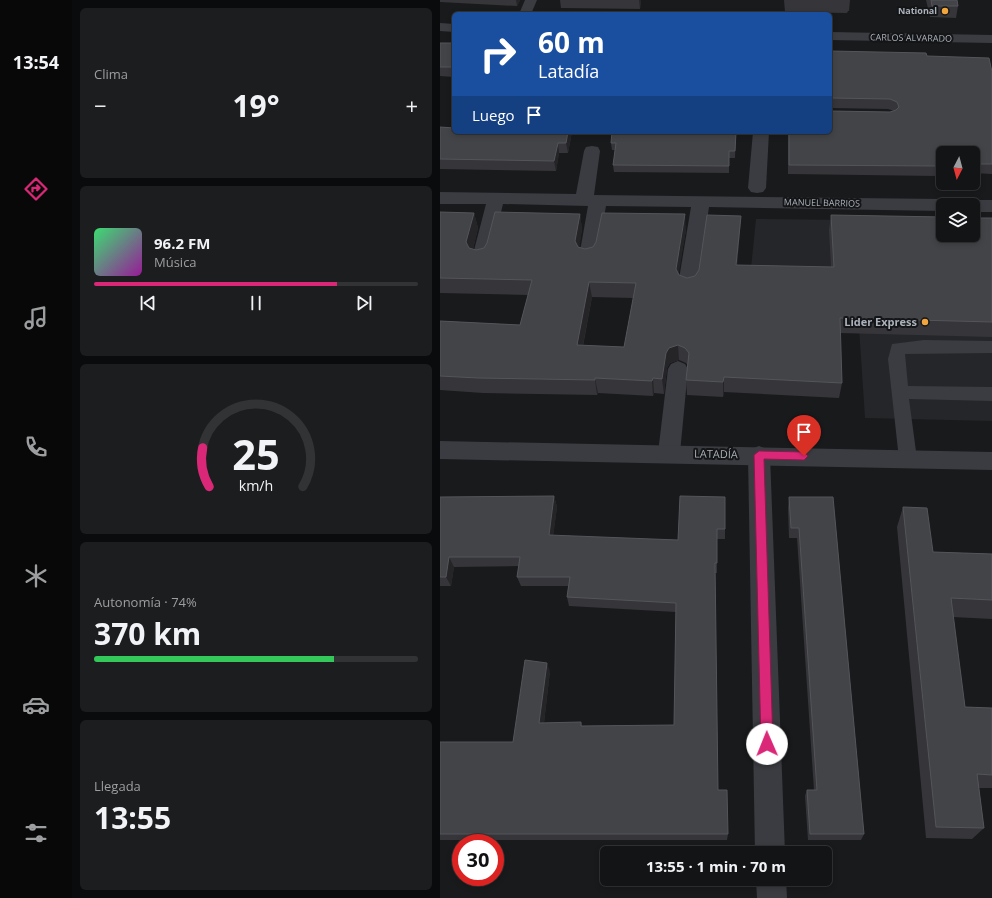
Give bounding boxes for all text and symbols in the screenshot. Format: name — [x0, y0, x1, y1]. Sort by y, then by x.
place label: National — [898, 4, 937, 17]
marker: National — [940, 6, 950, 16]
text: 60 m — [538, 23, 605, 61]
icon: right — [472, 28, 524, 80]
street label: CARLOS ALVARADO — [870, 30, 952, 45]
text: 13:54 — [13, 50, 59, 74]
text: Latadía — [538, 59, 599, 83]
text: Clima — [94, 65, 128, 83]
text: 19° — [232, 85, 280, 126]
text: − — [94, 90, 107, 120]
text: + — [405, 90, 418, 120]
icon: arrive — [523, 104, 545, 126]
text: Luego — [472, 105, 515, 125]
north arrow — [936, 146, 980, 190]
map controls — [936, 146, 980, 242]
icon: directions — [22, 175, 50, 203]
street label: MANUEL BARRIOS — [784, 195, 860, 210]
button: layers — [936, 198, 980, 242]
text: 96.2 FM — [154, 233, 210, 253]
text: Música — [154, 253, 197, 271]
icon: previous — [137, 292, 159, 314]
icon: pause — [245, 292, 267, 314]
icon: next — [353, 292, 375, 314]
icon: music — [22, 304, 50, 332]
place label: Lider Express — [844, 314, 918, 329]
marker: Lider Express — [920, 317, 930, 327]
pin — [787, 415, 821, 456]
icon: arrive — [793, 421, 815, 443]
text: 25 — [232, 426, 280, 482]
icon: phone — [22, 433, 50, 461]
street label: LATADÍA — [694, 446, 738, 461]
text: km/h — [239, 476, 273, 495]
icon: climate — [22, 562, 50, 590]
text: Autonomía · 74% — [94, 593, 197, 611]
text: 370 km — [94, 613, 201, 654]
icon: car — [22, 691, 50, 719]
position arrow — [746, 723, 788, 765]
text: Llegada — [94, 777, 141, 795]
text: 13:55 — [94, 797, 171, 838]
icon: filters — [22, 819, 50, 847]
speed limit sign: 30 — [452, 834, 504, 886]
text: 13:55 · 1 min · 70 m — [646, 856, 786, 876]

